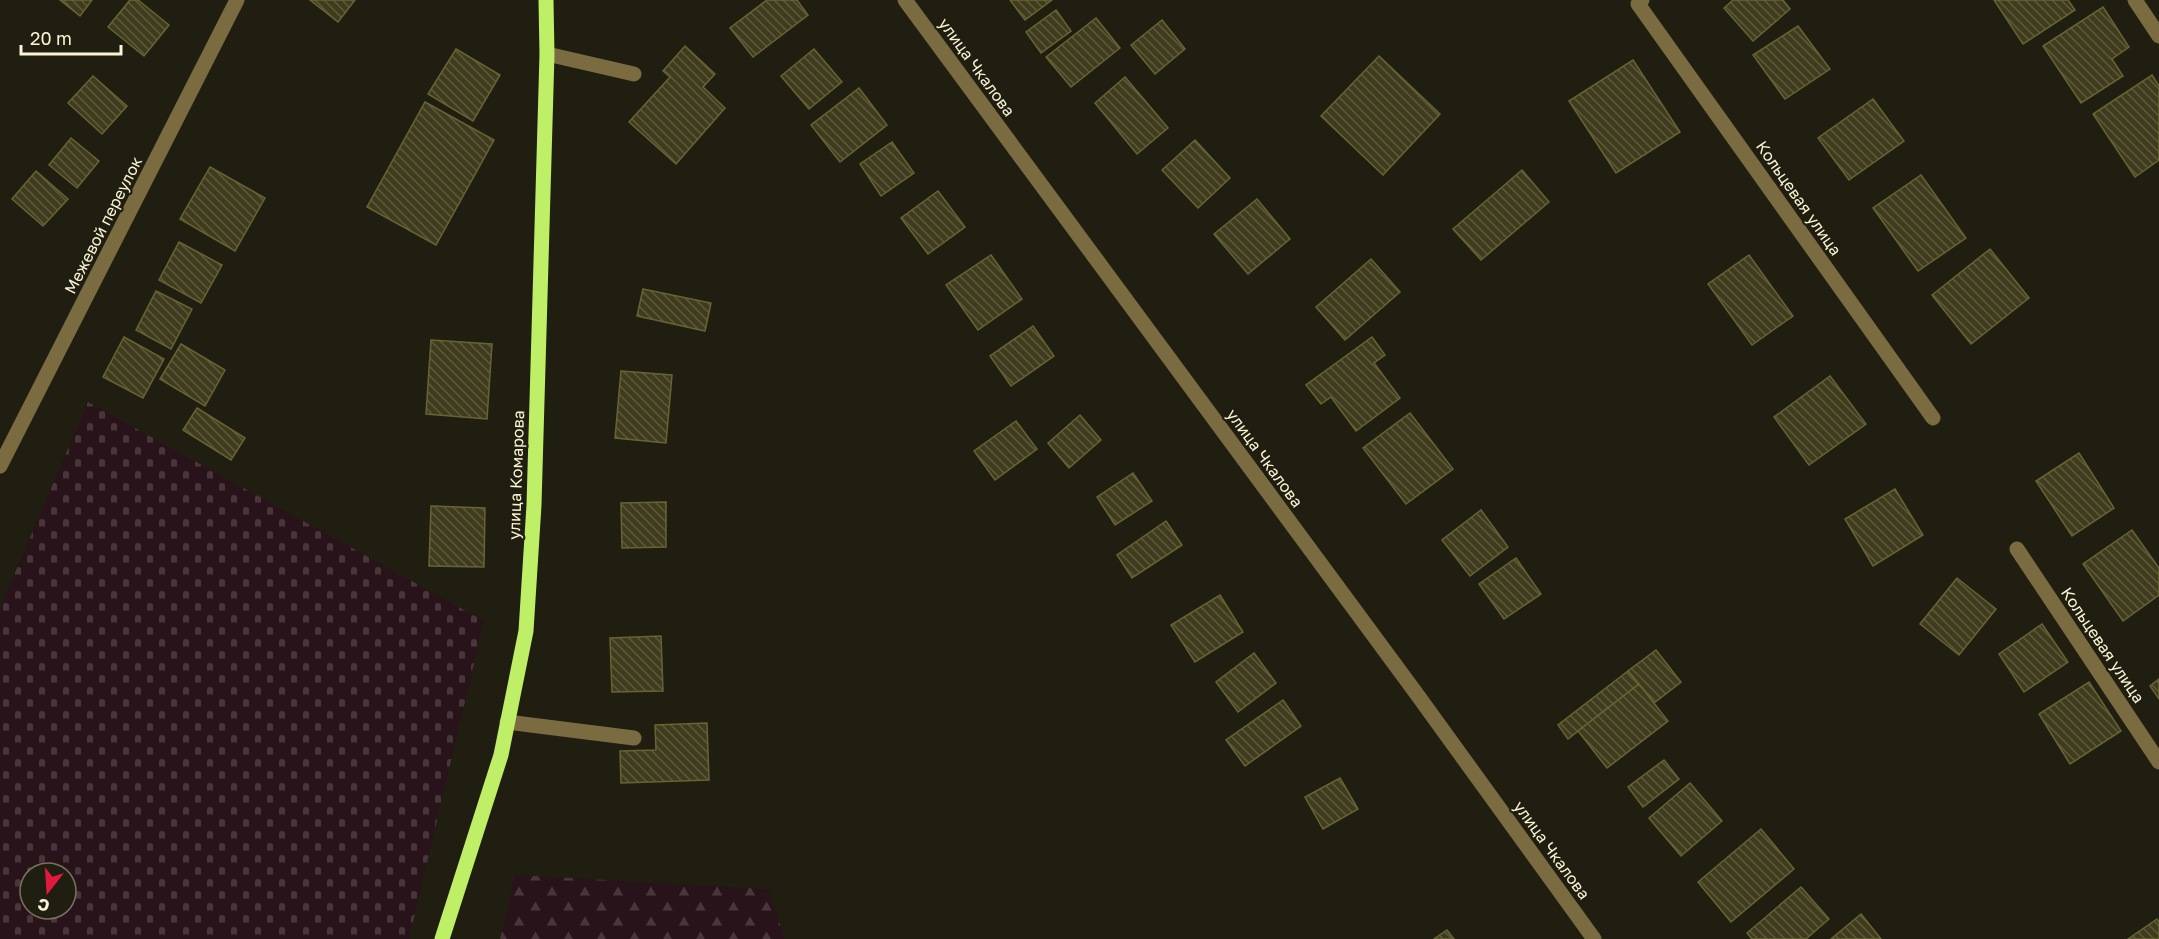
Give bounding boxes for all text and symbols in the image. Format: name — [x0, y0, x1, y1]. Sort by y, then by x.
street label: улица Чкалова — [935, 14, 1019, 120]
scale bar — [21, 18, 122, 56]
text: 20 m — [30, 27, 72, 49]
street label: Кольцевая улица — [1752, 137, 1846, 259]
street label: Межевой переулок — [60, 153, 146, 297]
street label: улица Чкалова — [1223, 405, 1307, 511]
street label: улица Комарова — [504, 410, 528, 540]
street label: Кольцевая улица — [2057, 583, 2149, 707]
street label: улица Чкалова — [1510, 797, 1594, 903]
north arrow — [18, 861, 78, 921]
text: С — [35, 894, 52, 917]

